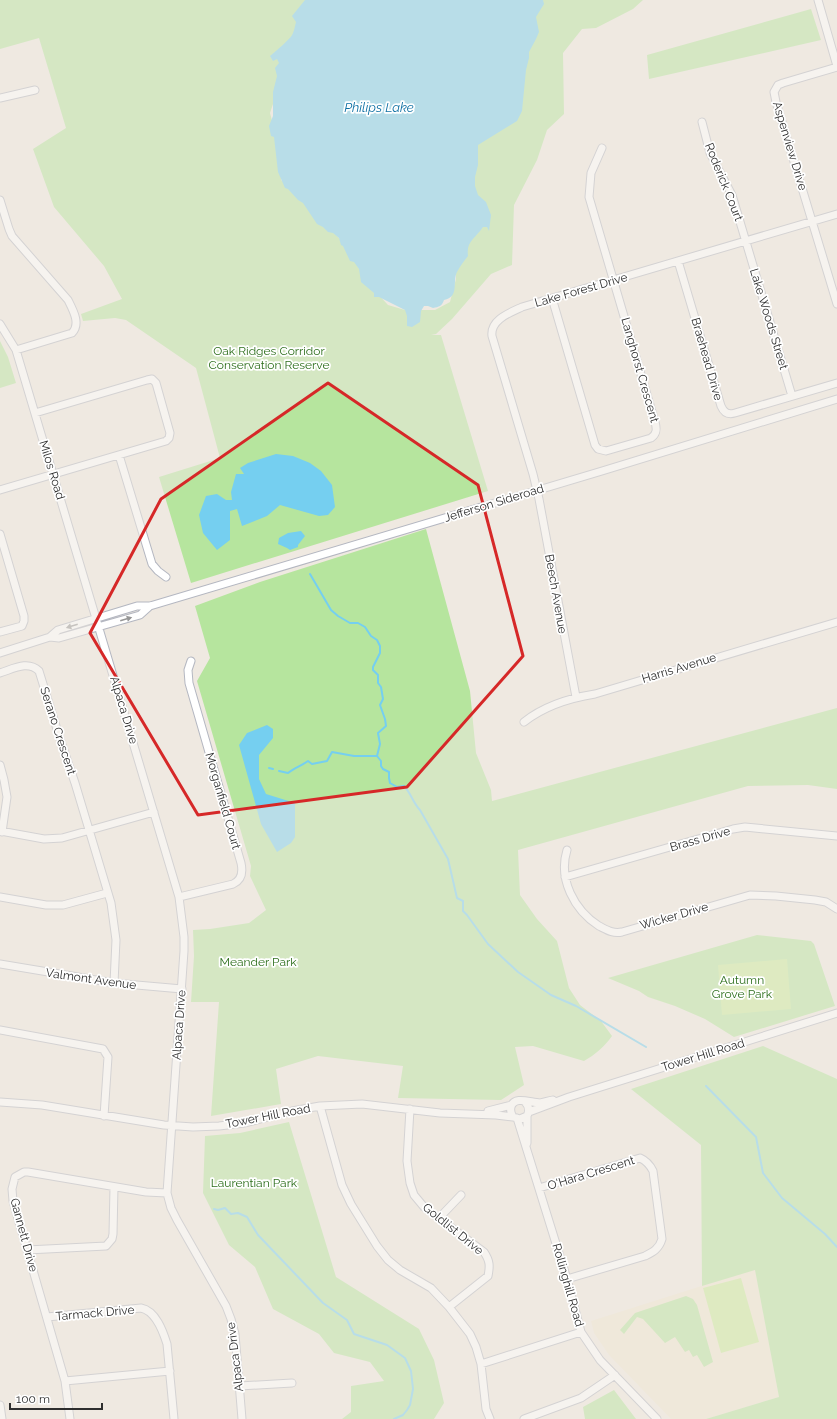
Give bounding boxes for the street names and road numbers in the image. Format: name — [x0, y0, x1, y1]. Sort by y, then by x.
street label: Aspenview Drive — [770, 100, 810, 192]
street label: Roderick Court — [702, 141, 746, 223]
street label: Lake Woods Street — [747, 267, 791, 371]
street label: Lake Forest Drive — [533, 270, 629, 310]
street label: Langhorst Crescent — [618, 316, 662, 424]
street label: Braehead Drive — [688, 316, 726, 402]
street label: Milos Road — [36, 439, 68, 501]
street label: Jefferson Sideroad — [443, 481, 545, 525]
street label: Beech Avenue — [542, 553, 570, 635]
street label: Harris Avenue — [640, 650, 718, 686]
street label: Alpaca Drive — [107, 674, 141, 746]
street label: Serano Crescent — [37, 685, 79, 777]
street label: Morganfield Court — [202, 751, 244, 851]
street label: Brass Drive — [668, 824, 732, 854]
street label: Wicker Drive — [638, 900, 710, 932]
street label: Valmont Avenue — [45, 966, 137, 992]
street label: Alpaca Drive — [170, 990, 188, 1060]
street label: Tower Hill Road — [660, 1036, 746, 1074]
street label: Tower Hill Road — [224, 1101, 312, 1131]
street label: O'Hara Crescent — [546, 1153, 636, 1193]
street label: Gannett Drive — [7, 1197, 41, 1273]
street label: Goldlist Drive — [420, 1200, 486, 1258]
street label: Rollinghill Road — [549, 1242, 587, 1328]
street label: Tarmack Drive — [55, 1303, 135, 1323]
street label: Alpaca Drive — [224, 1321, 246, 1393]

